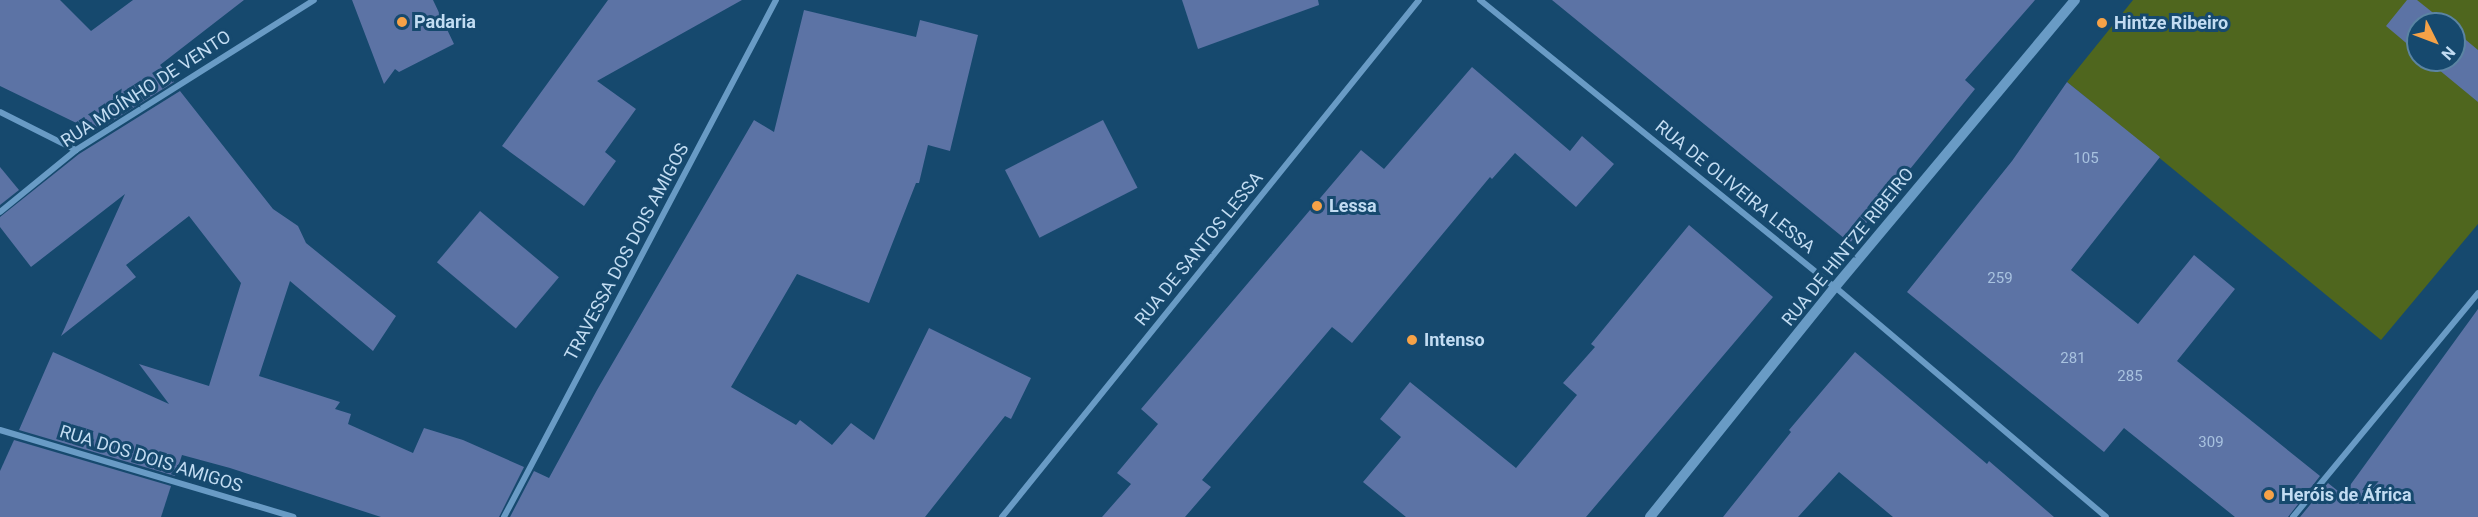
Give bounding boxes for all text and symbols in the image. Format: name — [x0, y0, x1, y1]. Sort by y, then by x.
place label: Padaria — [414, 11, 476, 33]
place label: Hintze Ribeiro — [2114, 12, 2228, 34]
north arrow — [2406, 12, 2466, 72]
marker: Padaria — [395, 15, 409, 29]
marker: Hintze Ribeiro — [2095, 16, 2109, 30]
street label: RUA MOÍNHO DE VENTO — [57, 26, 235, 152]
text: N — [2437, 42, 2459, 64]
street label: RUA DE OLIVEIRA LESSA — [1651, 116, 1819, 258]
street label: TRAVESSA DOS DOIS AMIGOS — [560, 139, 694, 365]
house number: 105 — [2073, 150, 2099, 168]
street label: RUA DE HINTZE RIBEIRO — [1777, 163, 1919, 331]
street label: RUA DE SANTOS LESSA — [1130, 168, 1268, 330]
place label: Lessa — [1329, 195, 1377, 217]
marker: Lessa — [1310, 199, 1324, 213]
house number: 259 — [1987, 270, 2013, 288]
place label: Intenso — [1424, 329, 1485, 351]
marker: Intenso — [1405, 333, 1419, 347]
house number: 281 — [2060, 350, 2086, 368]
house number: 285 — [2117, 368, 2143, 386]
street label: RUA DOS DOIS AMIGOS — [57, 421, 245, 497]
house number: 309 — [2198, 434, 2224, 452]
place label: Heróis de África — [2281, 484, 2412, 506]
marker: Heróis de África — [2262, 488, 2276, 502]

